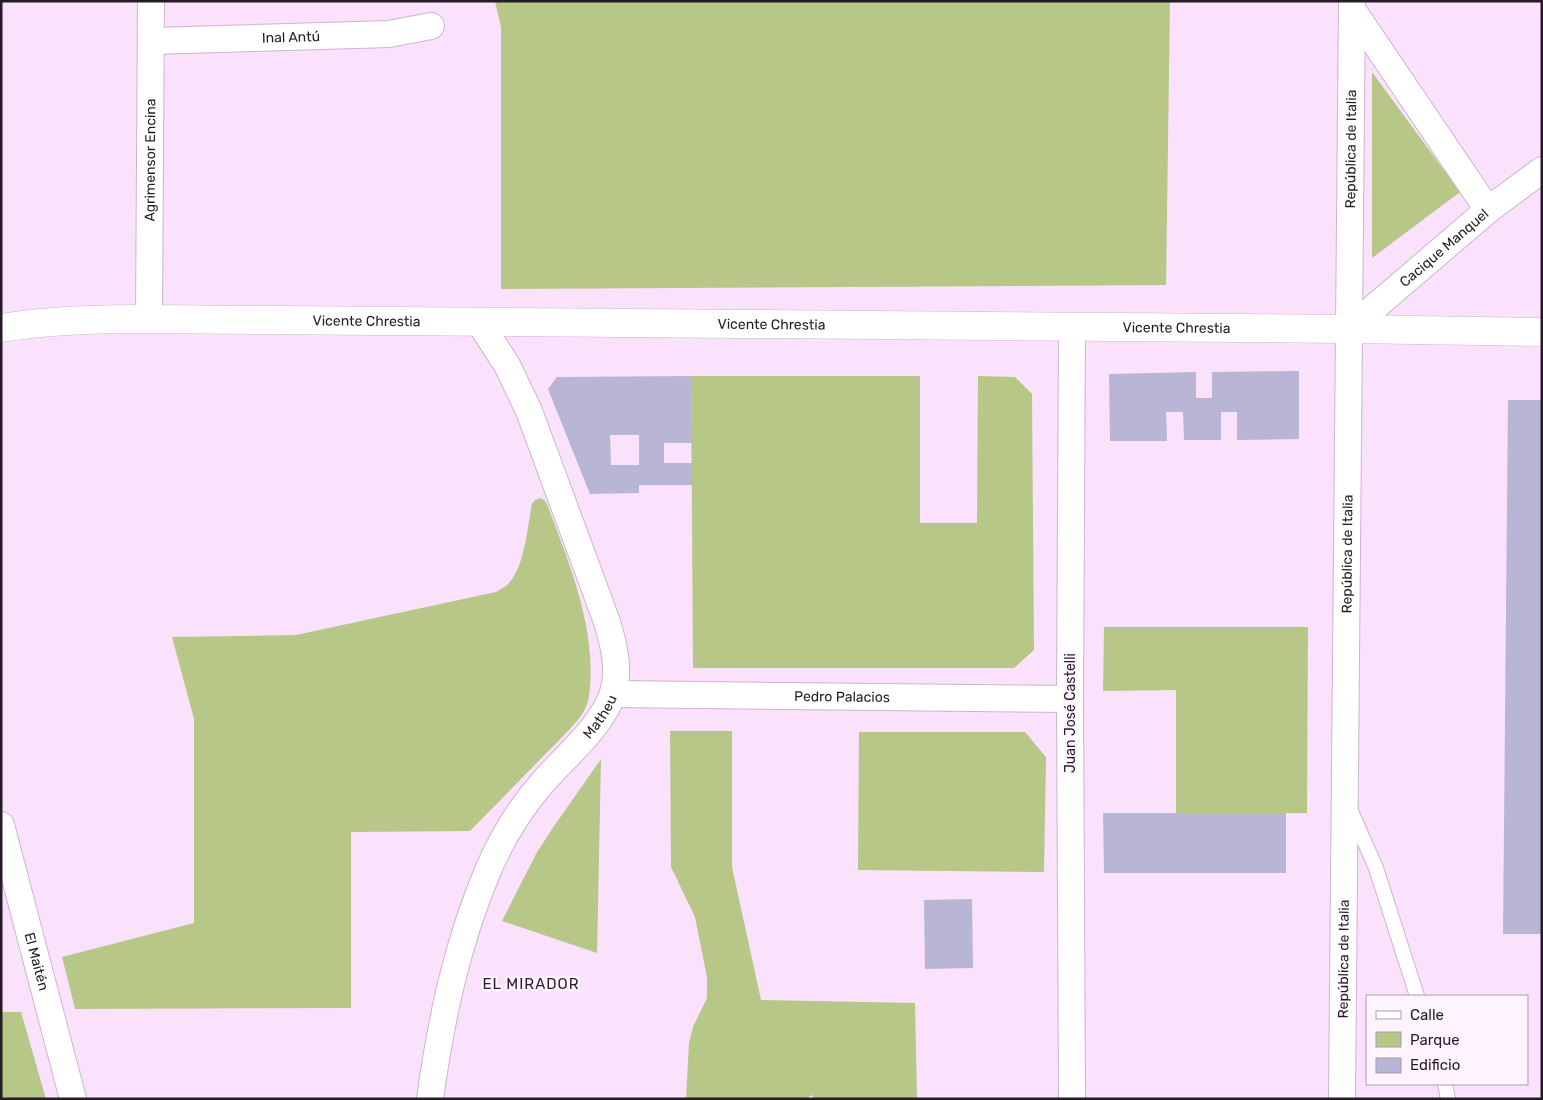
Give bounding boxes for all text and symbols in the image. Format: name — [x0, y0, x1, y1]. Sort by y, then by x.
street label: Inal Antú — [262, 28, 320, 47]
street label: República de Italia — [1342, 89, 1360, 209]
street label: Agrimensor Encina — [142, 98, 159, 222]
street label: Cacique Manquel — [1396, 205, 1492, 291]
street label: Vicente Chrestia — [313, 312, 421, 330]
street label: Vicente Chrestia — [718, 316, 826, 334]
street label: Vicente Chrestia — [1123, 319, 1231, 337]
street label: República de Italia — [1338, 494, 1357, 614]
street label: Juan José Castelli — [1062, 653, 1079, 773]
street label: Pedro Palacios — [794, 688, 890, 706]
street label: Matheu — [580, 692, 621, 742]
street label: República de Italia — [1335, 899, 1353, 1019]
street label: El Maitén — [21, 931, 52, 992]
district label: EL MIRADOR — [482, 975, 580, 993]
legend — [1366, 995, 1528, 1085]
text: Calle — [1410, 1006, 1444, 1024]
text: Parque — [1410, 1031, 1460, 1049]
text: Edificio — [1410, 1056, 1460, 1074]

